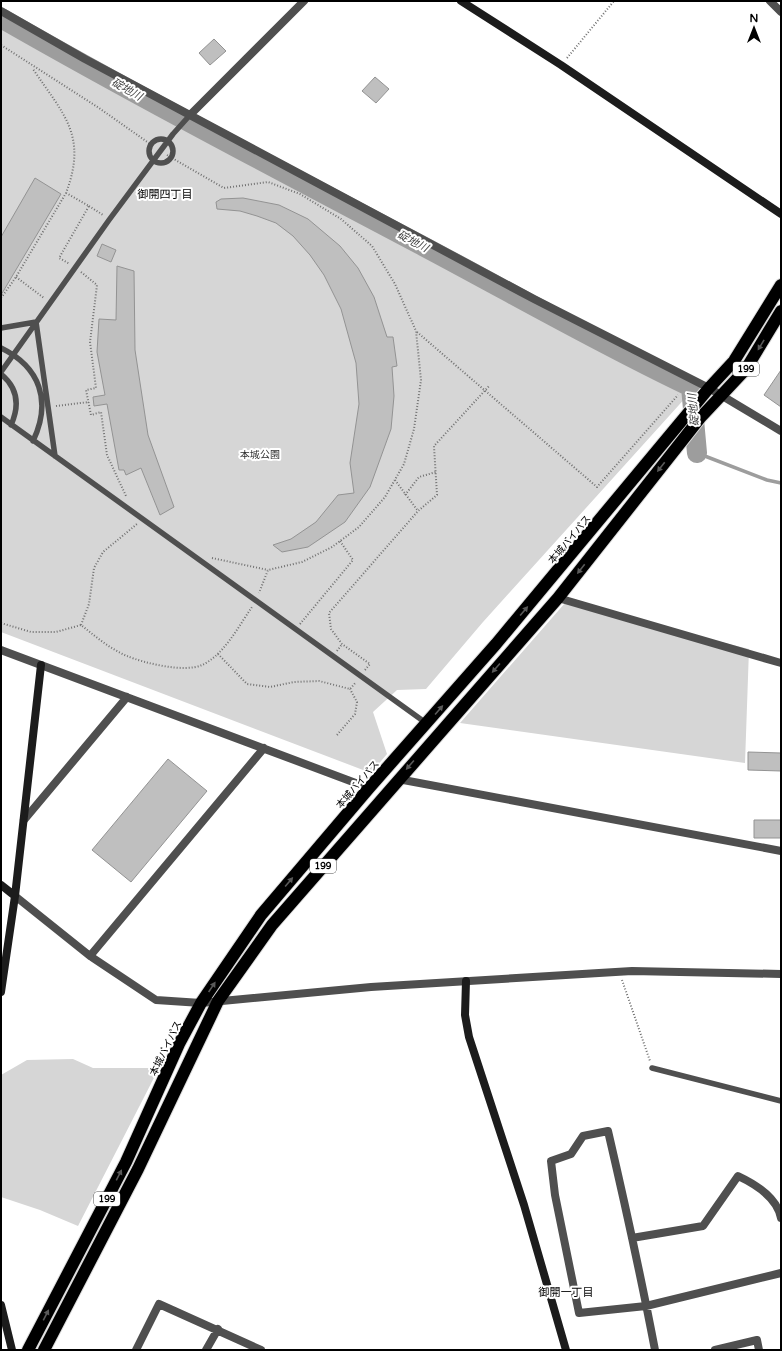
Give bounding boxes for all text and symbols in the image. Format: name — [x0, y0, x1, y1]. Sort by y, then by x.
north arrow — [734, 8, 774, 48]
text: N — [750, 12, 758, 25]
water label: 碇地川 — [109, 76, 145, 104]
district label: 御開四丁目 — [137, 188, 193, 201]
water label: 碇地川 — [395, 228, 431, 255]
one-way arrow — [757, 339, 764, 351]
road number: 199 — [733, 362, 759, 376]
water label: 碇地川 — [685, 392, 701, 427]
park label: 本城公園 — [240, 449, 280, 461]
one-way arrow — [657, 462, 666, 473]
street label: 本城バイパス — [546, 513, 594, 566]
one-way arrow — [576, 564, 585, 575]
one-way arrow — [519, 606, 528, 617]
one-way arrow — [491, 663, 501, 673]
one-way arrow — [434, 704, 443, 715]
street label: 本城バイパス — [334, 758, 382, 811]
one-way arrow — [406, 761, 415, 770]
road number: 199 — [310, 859, 336, 873]
one-way arrow — [285, 877, 294, 887]
one-way arrow — [208, 981, 216, 992]
street label: 本城バイパス — [147, 1019, 184, 1078]
one-way arrow — [116, 1169, 122, 1181]
road number: 199 — [94, 1192, 120, 1206]
district label: 御開一丁目 — [538, 1286, 594, 1299]
one-way arrow — [43, 1310, 49, 1321]

